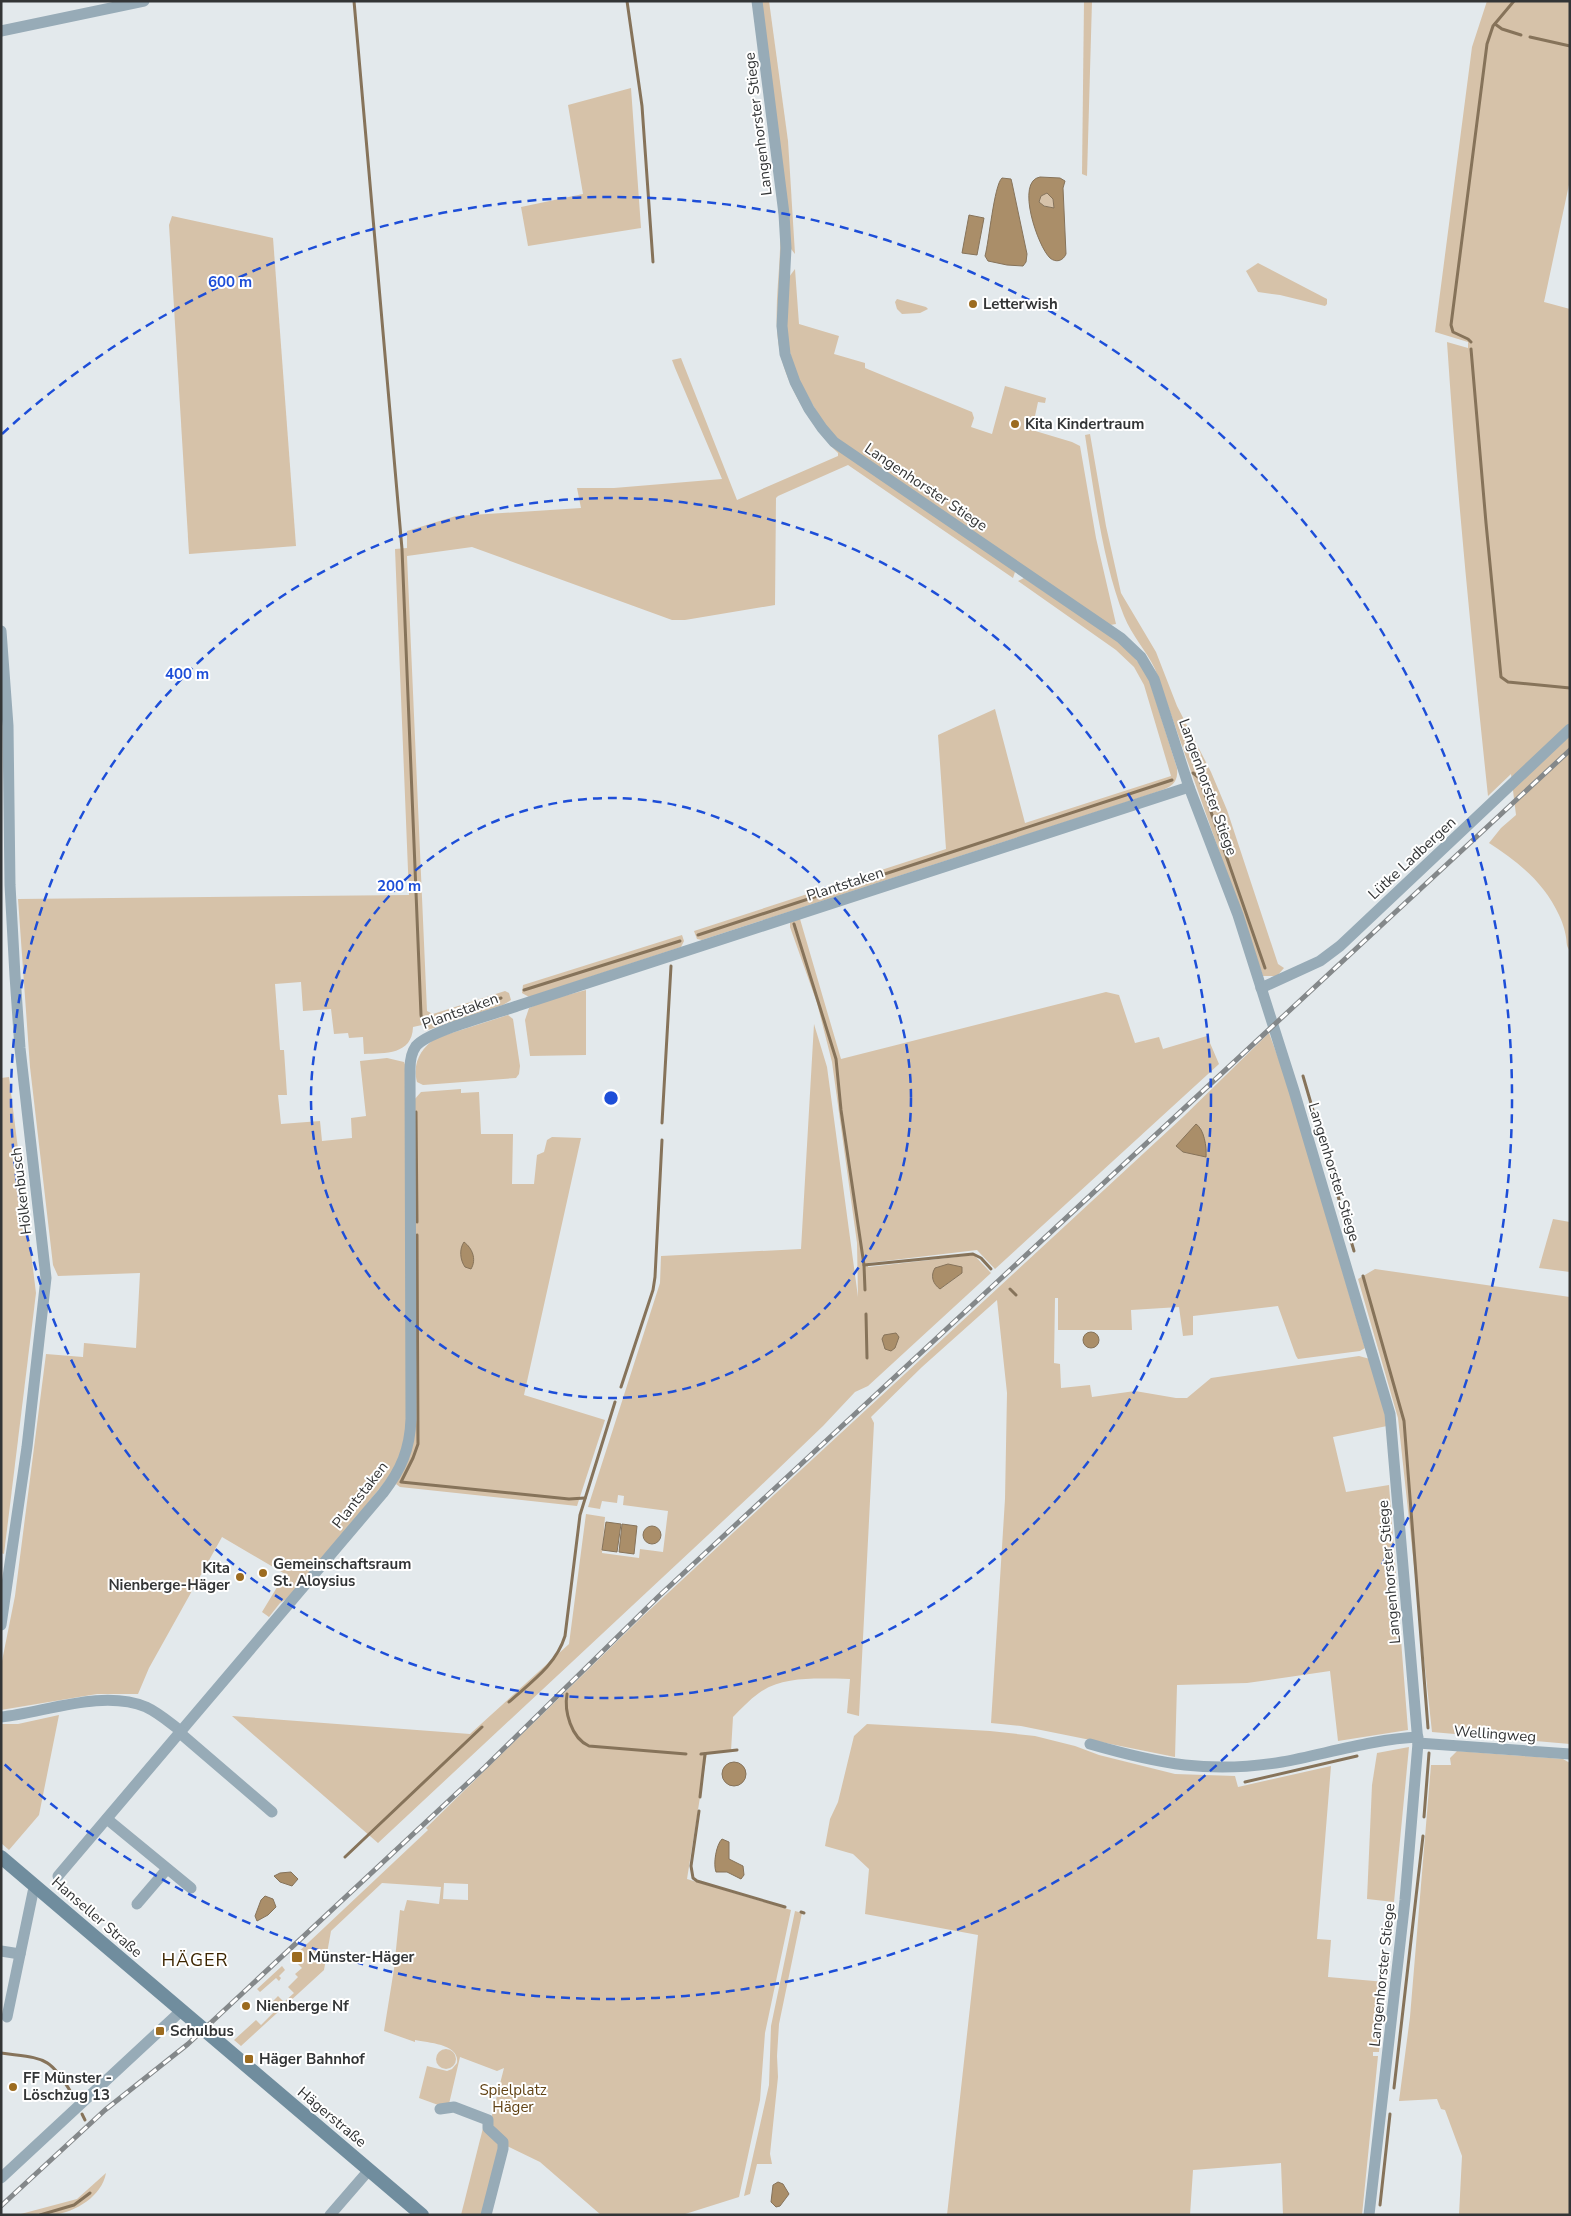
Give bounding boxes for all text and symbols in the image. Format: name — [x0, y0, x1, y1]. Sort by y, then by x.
street label: Langenhorster Stiege — [739, 51, 777, 197]
text: 600 m — [208, 272, 252, 292]
place label: Letterwish — [983, 294, 1058, 314]
marker: Letterwish — [967, 298, 979, 310]
place label: Kita Kindertraum — [1025, 414, 1144, 434]
marker: Kita Kindertraum — [1009, 418, 1021, 430]
street label: Langenhorster Stiege — [861, 438, 991, 536]
text: 400 m — [165, 664, 209, 684]
street label: Langenhorster Stiege — [1174, 716, 1242, 858]
street label: Lütke Ladbergen — [1364, 812, 1460, 904]
street label: Plantstaken — [804, 862, 886, 906]
text: 200 m — [377, 876, 421, 896]
street label: Plantstaken — [419, 988, 501, 1034]
centre of rings — [602, 1089, 620, 1107]
street label: Langenhorster Stiege — [1303, 1100, 1365, 1244]
street label: Hölkenbusch — [6, 1146, 36, 1236]
street label: Plantstaken — [328, 1457, 392, 1533]
street label: Langenhorster Stiege — [1373, 1499, 1405, 1645]
place label: Gemeinschaftsraum St. Aloysius — [273, 1554, 411, 1591]
place label: Kita Nienberge-Häger — [108, 1558, 230, 1595]
marker: Gemeinschaftsraum St. Aloysius — [257, 1567, 269, 1579]
marker: Kita Nienberge-Häger — [234, 1571, 246, 1583]
street label: Wellingweg — [1453, 1721, 1537, 1747]
street label: Hanseller Straße — [47, 1872, 147, 1962]
street label: Langenhorster Stiege — [1365, 1902, 1399, 2048]
place label: Münster-Häger — [308, 1947, 415, 1967]
district label: HÄGER — [161, 1948, 229, 1972]
marker: Münster-Häger — [290, 1950, 304, 1964]
place label: Nienberge Nf — [256, 1996, 349, 2016]
marker: Nienberge Nf — [240, 2000, 252, 2012]
place label: Schulbus — [170, 2021, 234, 2041]
marker: Schulbus — [154, 2025, 166, 2037]
place label: Häger Bahnhof — [259, 2049, 365, 2069]
marker: Häger Bahnhof — [243, 2053, 255, 2065]
place label: FF Münster - Löschzug 13 — [23, 2068, 112, 2105]
park label: Spielplatz Häger — [479, 2080, 547, 2117]
marker: FF Münster - Löschzug 13 — [7, 2081, 19, 2093]
street label: Hägerstraße — [293, 2082, 371, 2152]

